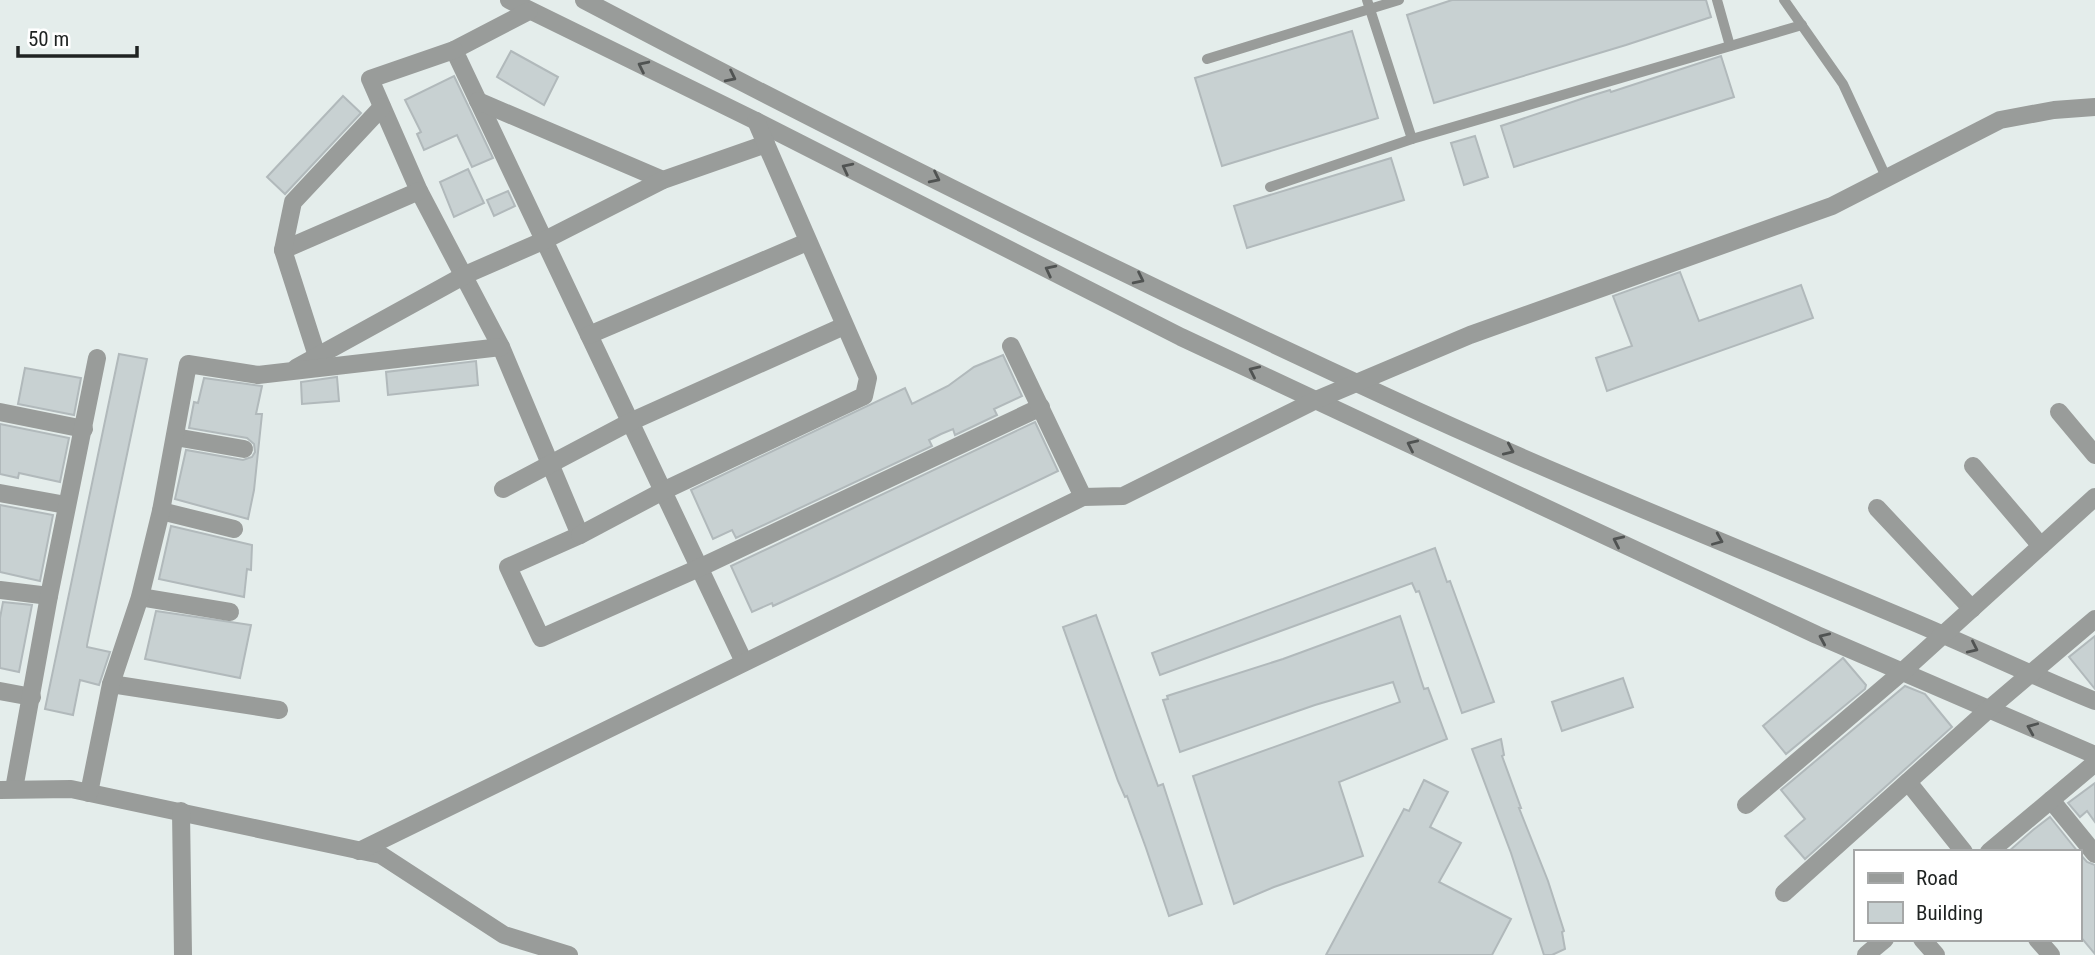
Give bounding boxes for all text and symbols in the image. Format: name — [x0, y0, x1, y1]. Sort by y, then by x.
scale bar — [18, 14, 136, 58]
text: 50 m — [28, 27, 69, 51]
one-way arrow — [638, 61, 650, 75]
one-way arrow — [724, 68, 736, 82]
one-way arrow — [842, 162, 854, 176]
one-way arrow — [928, 170, 940, 184]
one-way arrow — [1045, 265, 1057, 279]
one-way arrow — [1132, 271, 1144, 285]
one-way arrow — [1249, 365, 1261, 379]
one-way arrow — [1406, 439, 1419, 453]
one-way arrow — [1502, 442, 1514, 456]
one-way arrow — [1711, 532, 1724, 546]
one-way arrow — [1612, 536, 1625, 550]
one-way arrow — [1818, 632, 1831, 646]
one-way arrow — [1966, 640, 1978, 654]
one-way arrow — [2027, 722, 2040, 736]
legend — [1854, 850, 2081, 941]
text: Road — [1916, 866, 1958, 890]
text: Building — [1916, 901, 1983, 925]

